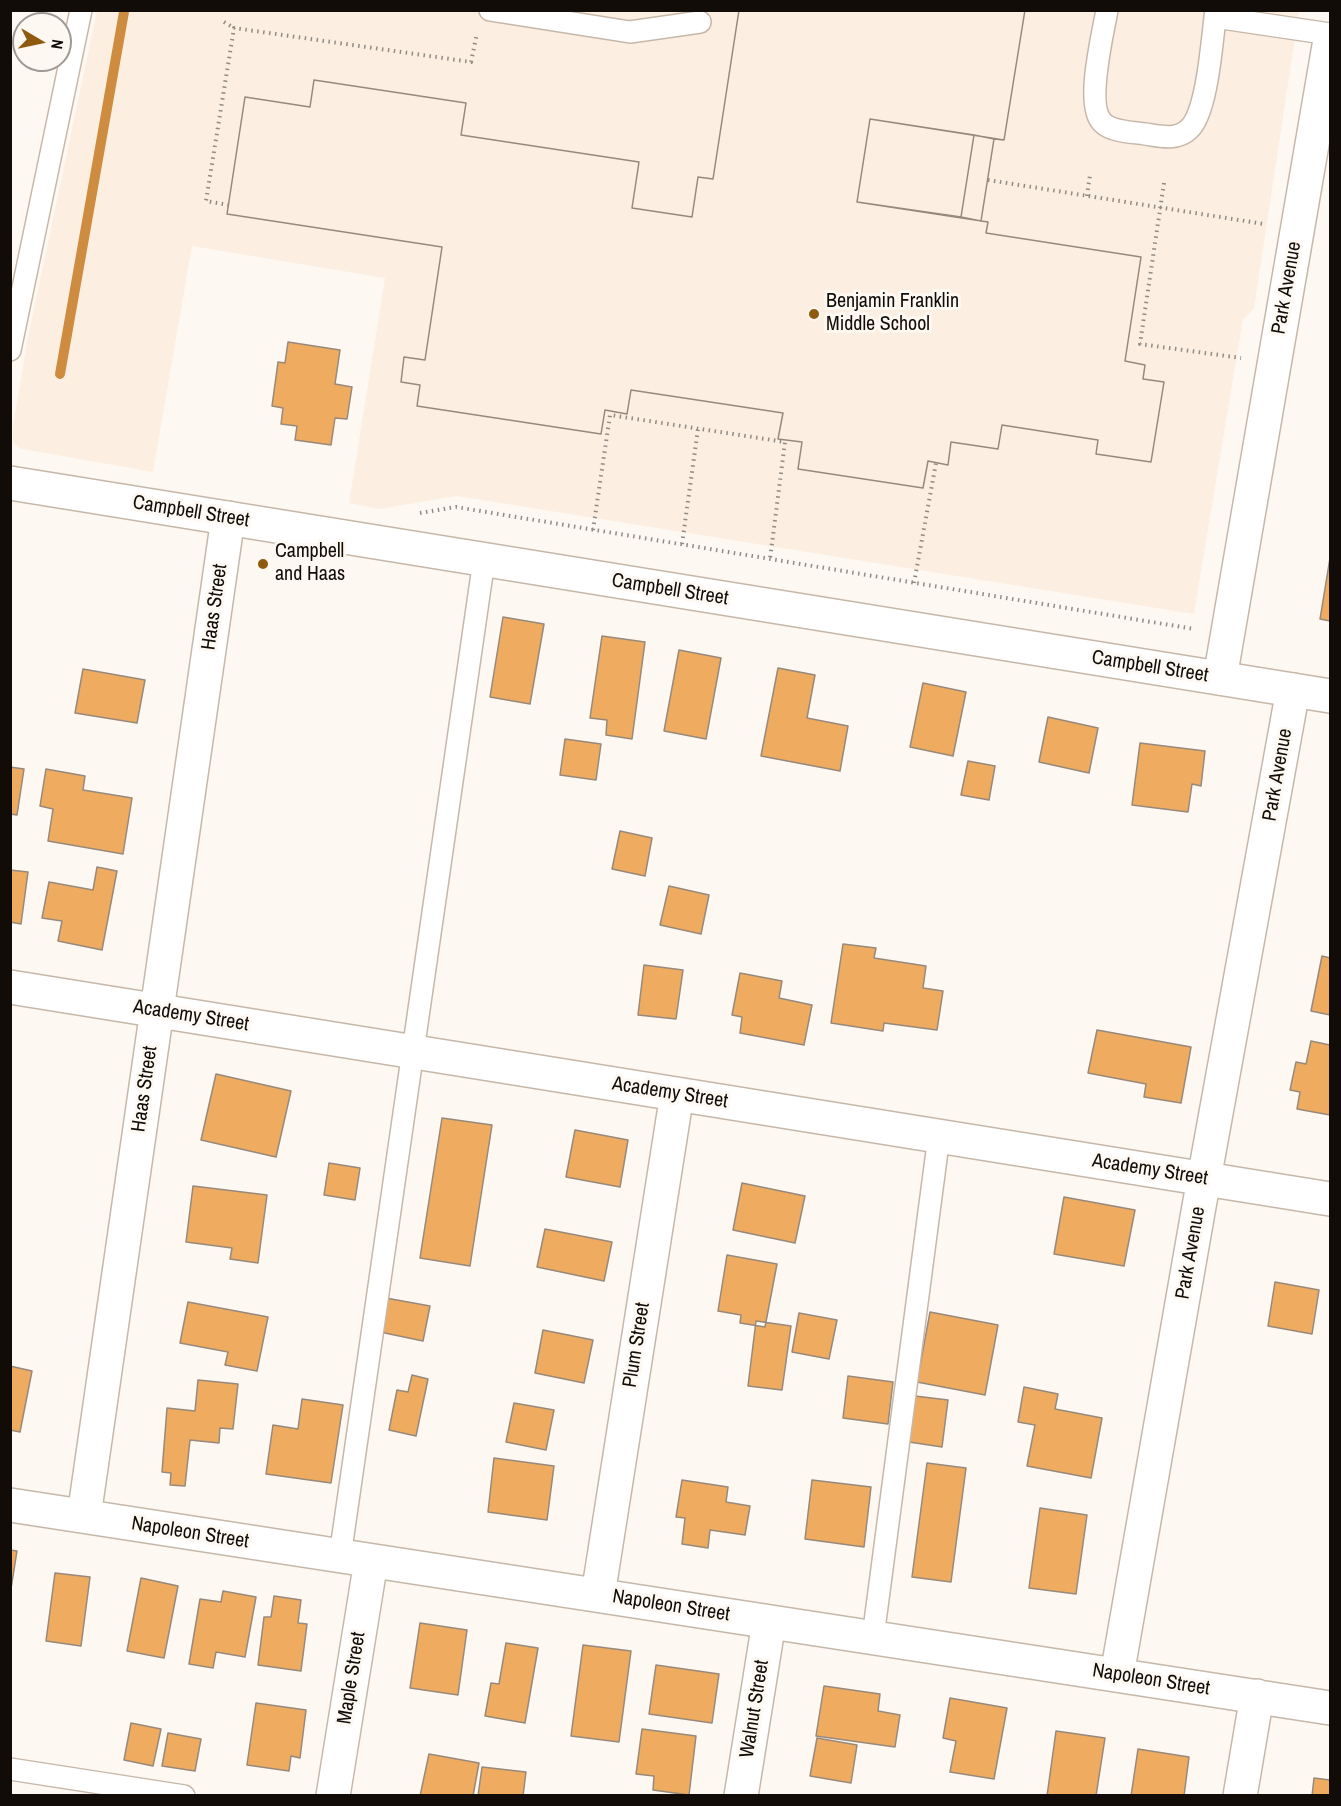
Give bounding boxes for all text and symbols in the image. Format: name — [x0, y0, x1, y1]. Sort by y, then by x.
north arrow — [12, 12, 72, 72]
text: N — [46, 38, 69, 51]
street label: Park Avenue — [1267, 240, 1307, 336]
place label: Benjamin Franklin Middle School — [826, 290, 959, 337]
marker: Benjamin Franklin Middle School — [807, 307, 821, 321]
street label: Campbell Street — [131, 491, 251, 533]
place label: Campbell and Haas — [275, 540, 345, 587]
marker: Campbell and Haas — [256, 557, 270, 571]
street label: Haas Street — [197, 562, 233, 652]
street label: Campbell Street — [610, 569, 730, 611]
street label: Campbell Street — [1090, 646, 1210, 688]
street label: Park Avenue — [1258, 727, 1298, 823]
street label: Academy Street — [132, 995, 250, 1037]
street label: Haas Street — [127, 1044, 163, 1134]
street label: Academy Street — [611, 1072, 729, 1114]
street label: Academy Street — [1091, 1149, 1209, 1191]
street label: Park Avenue — [1171, 1205, 1211, 1301]
street label: Plum Street — [618, 1301, 656, 1389]
street label: Napoleon Street — [130, 1512, 250, 1554]
street label: Napoleon Street — [611, 1585, 731, 1627]
street label: Maple Street — [333, 1630, 371, 1726]
street label: Walnut Street — [735, 1658, 775, 1760]
street label: Napoleon Street — [1091, 1659, 1211, 1701]

